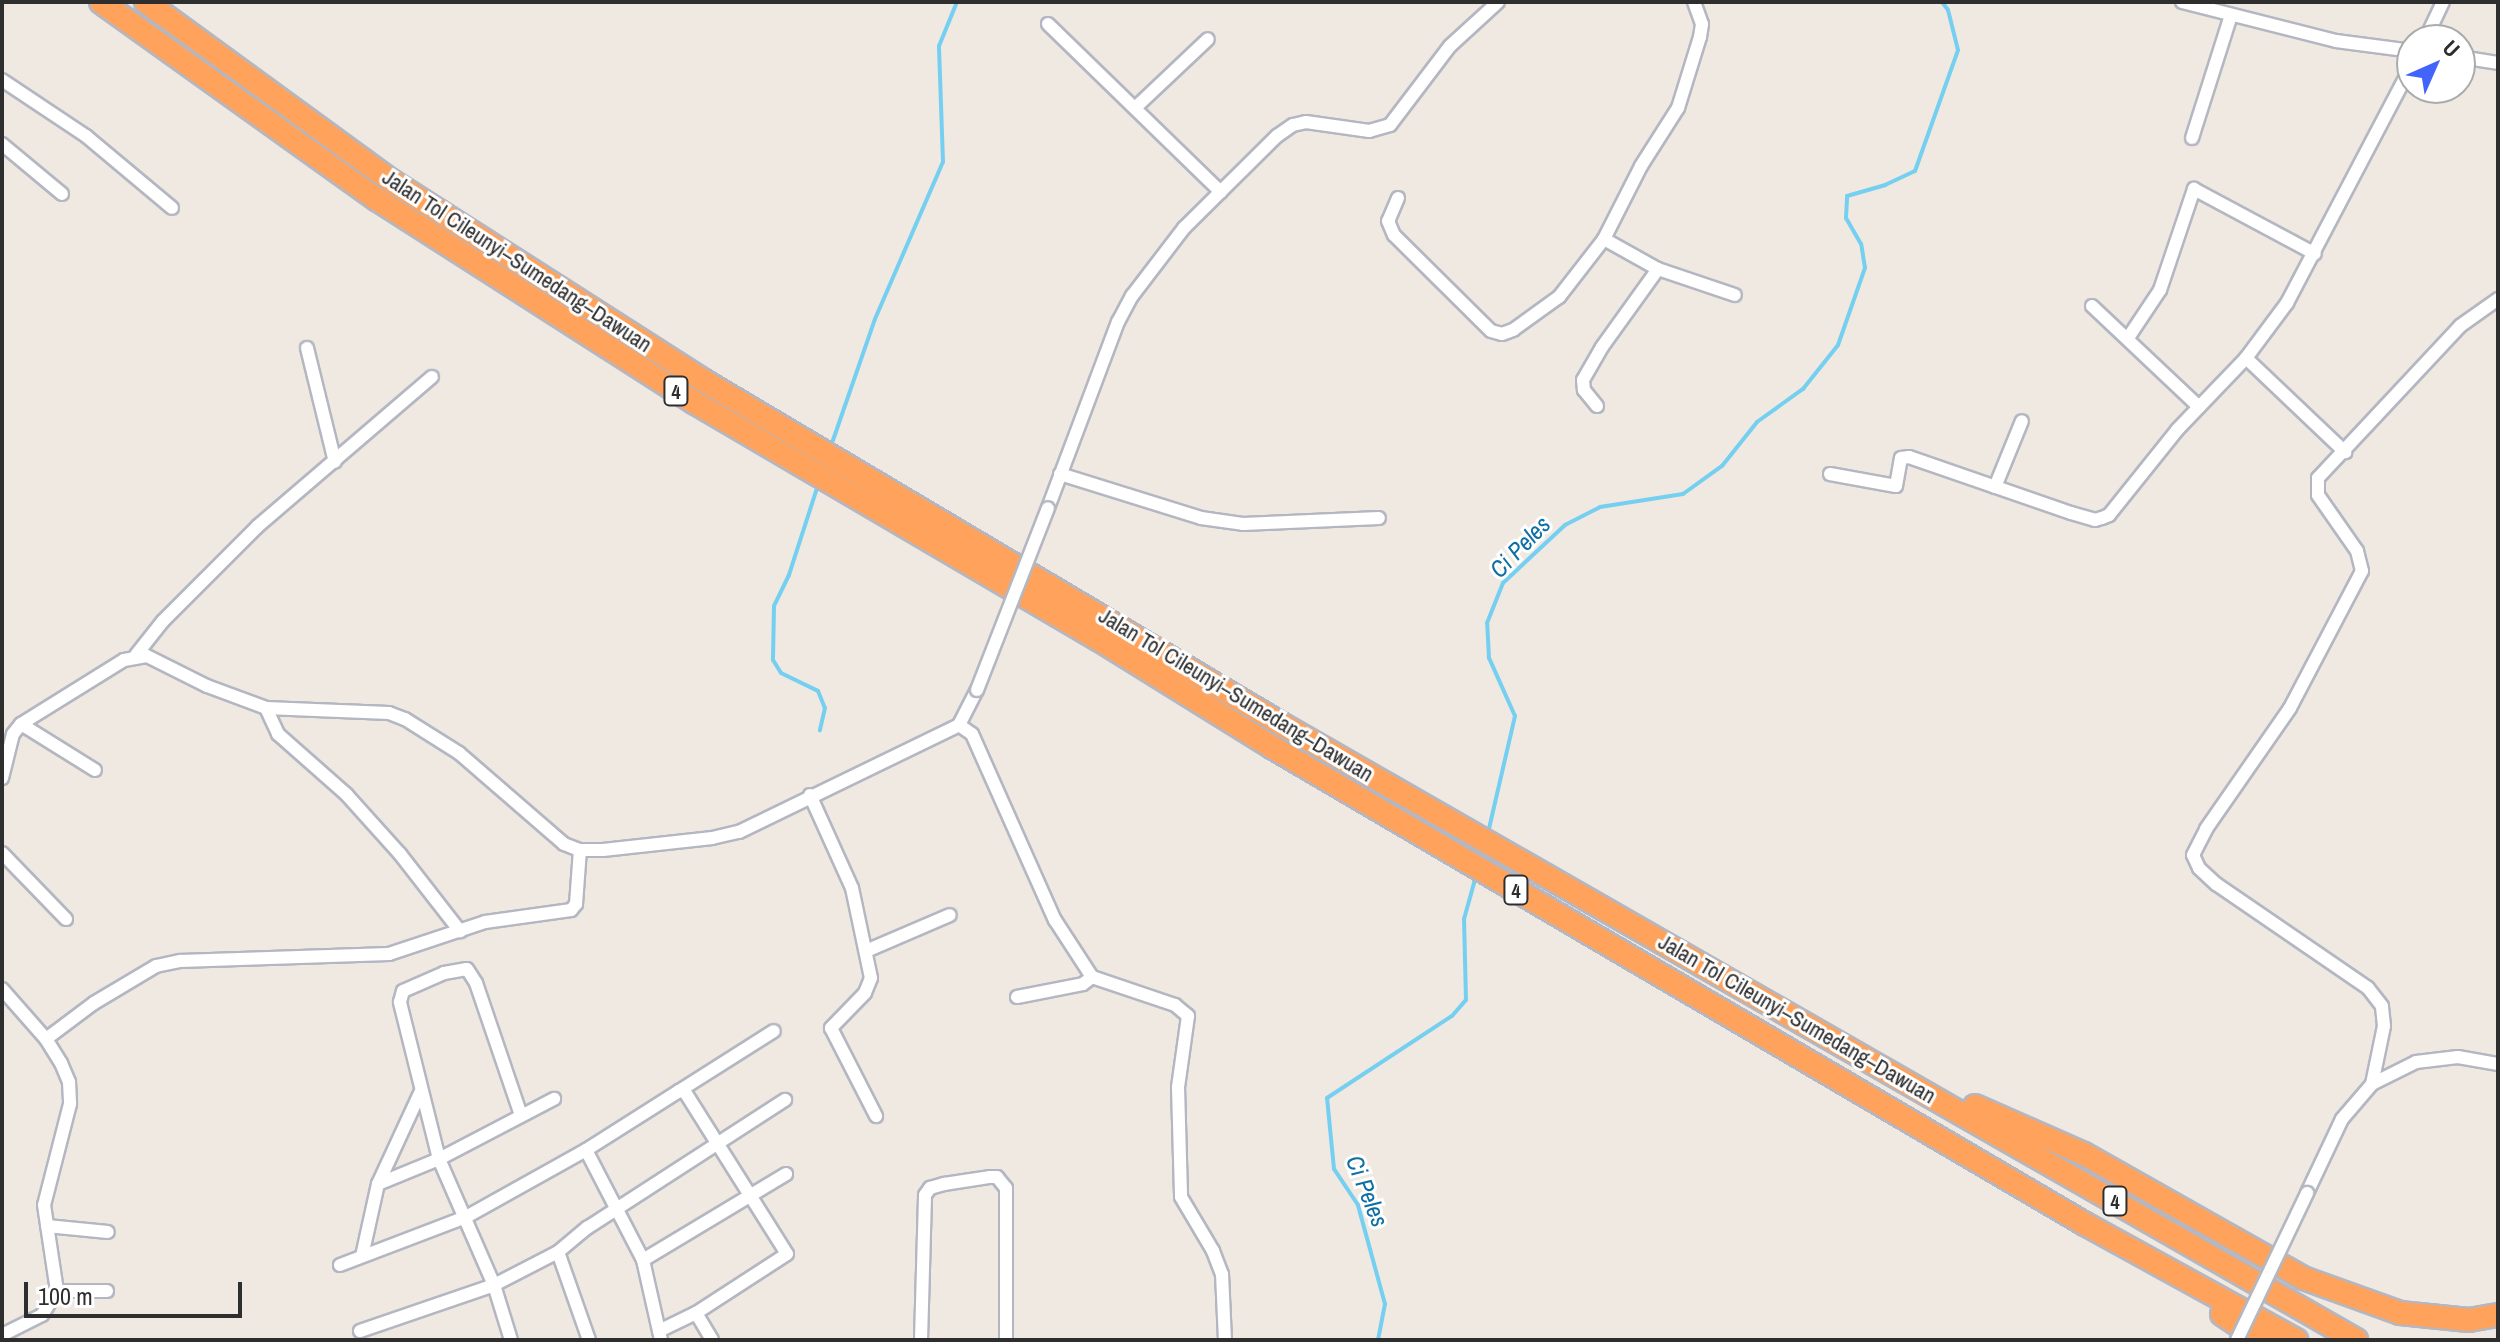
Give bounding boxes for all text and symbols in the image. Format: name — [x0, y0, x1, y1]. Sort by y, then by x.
north arrow — [2396, 24, 2476, 104]
text: U — [2436, 33, 2467, 64]
street label: Jalan Tol Cileunyi–Sumedang–Dawuan — [377, 164, 657, 358]
road number: 4 — [662, 375, 690, 407]
water label: Ci Peles — [1484, 510, 1556, 584]
street label: Jalan Tol Cileunyi–Sumedang–Dawuan — [1094, 602, 1378, 788]
road number: 4 — [1502, 874, 1530, 906]
street label: Jalan Tol Cileunyi–Sumedang–Dawuan — [1654, 929, 1940, 1109]
water label: Ci Peles — [1340, 1151, 1394, 1231]
road number: 4 — [2101, 1185, 2129, 1217]
scale bar — [28, 1266, 246, 1316]
text: 100 m — [38, 1280, 93, 1312]

